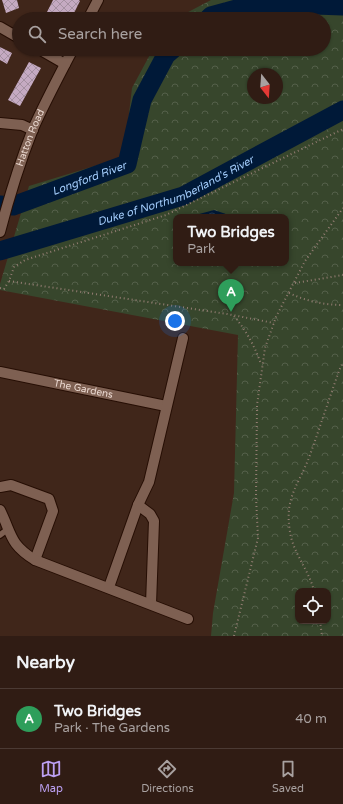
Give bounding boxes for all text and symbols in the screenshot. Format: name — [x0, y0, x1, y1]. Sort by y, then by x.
search box — [12, 12, 331, 56]
icon: search — [26, 23, 48, 45]
text: Search here — [58, 25, 142, 43]
north arrow — [247, 68, 283, 104]
street label: Hatton Road — [14, 107, 47, 168]
water label: Duke of Northumberland's River — [96, 152, 257, 228]
water label: Longford River — [50, 158, 129, 198]
popup — [173, 214, 289, 266]
text: Two Bridges — [187, 223, 275, 241]
text: Park — [187, 241, 215, 257]
pin: A — [218, 279, 244, 312]
your location — [165, 311, 185, 331]
street label: The Gardens — [53, 377, 114, 401]
map controls — [295, 588, 331, 624]
button: locate — [295, 588, 331, 624]
text: Nearby — [16, 652, 75, 673]
text: Two Bridges — [54, 702, 141, 720]
text: A — [24, 711, 34, 727]
text: 40 m — [295, 711, 327, 727]
text: Park · The Gardens — [54, 720, 170, 736]
tab: Map — [39, 758, 63, 795]
tab: Directions — [141, 758, 194, 795]
tab: Saved — [272, 758, 304, 795]

